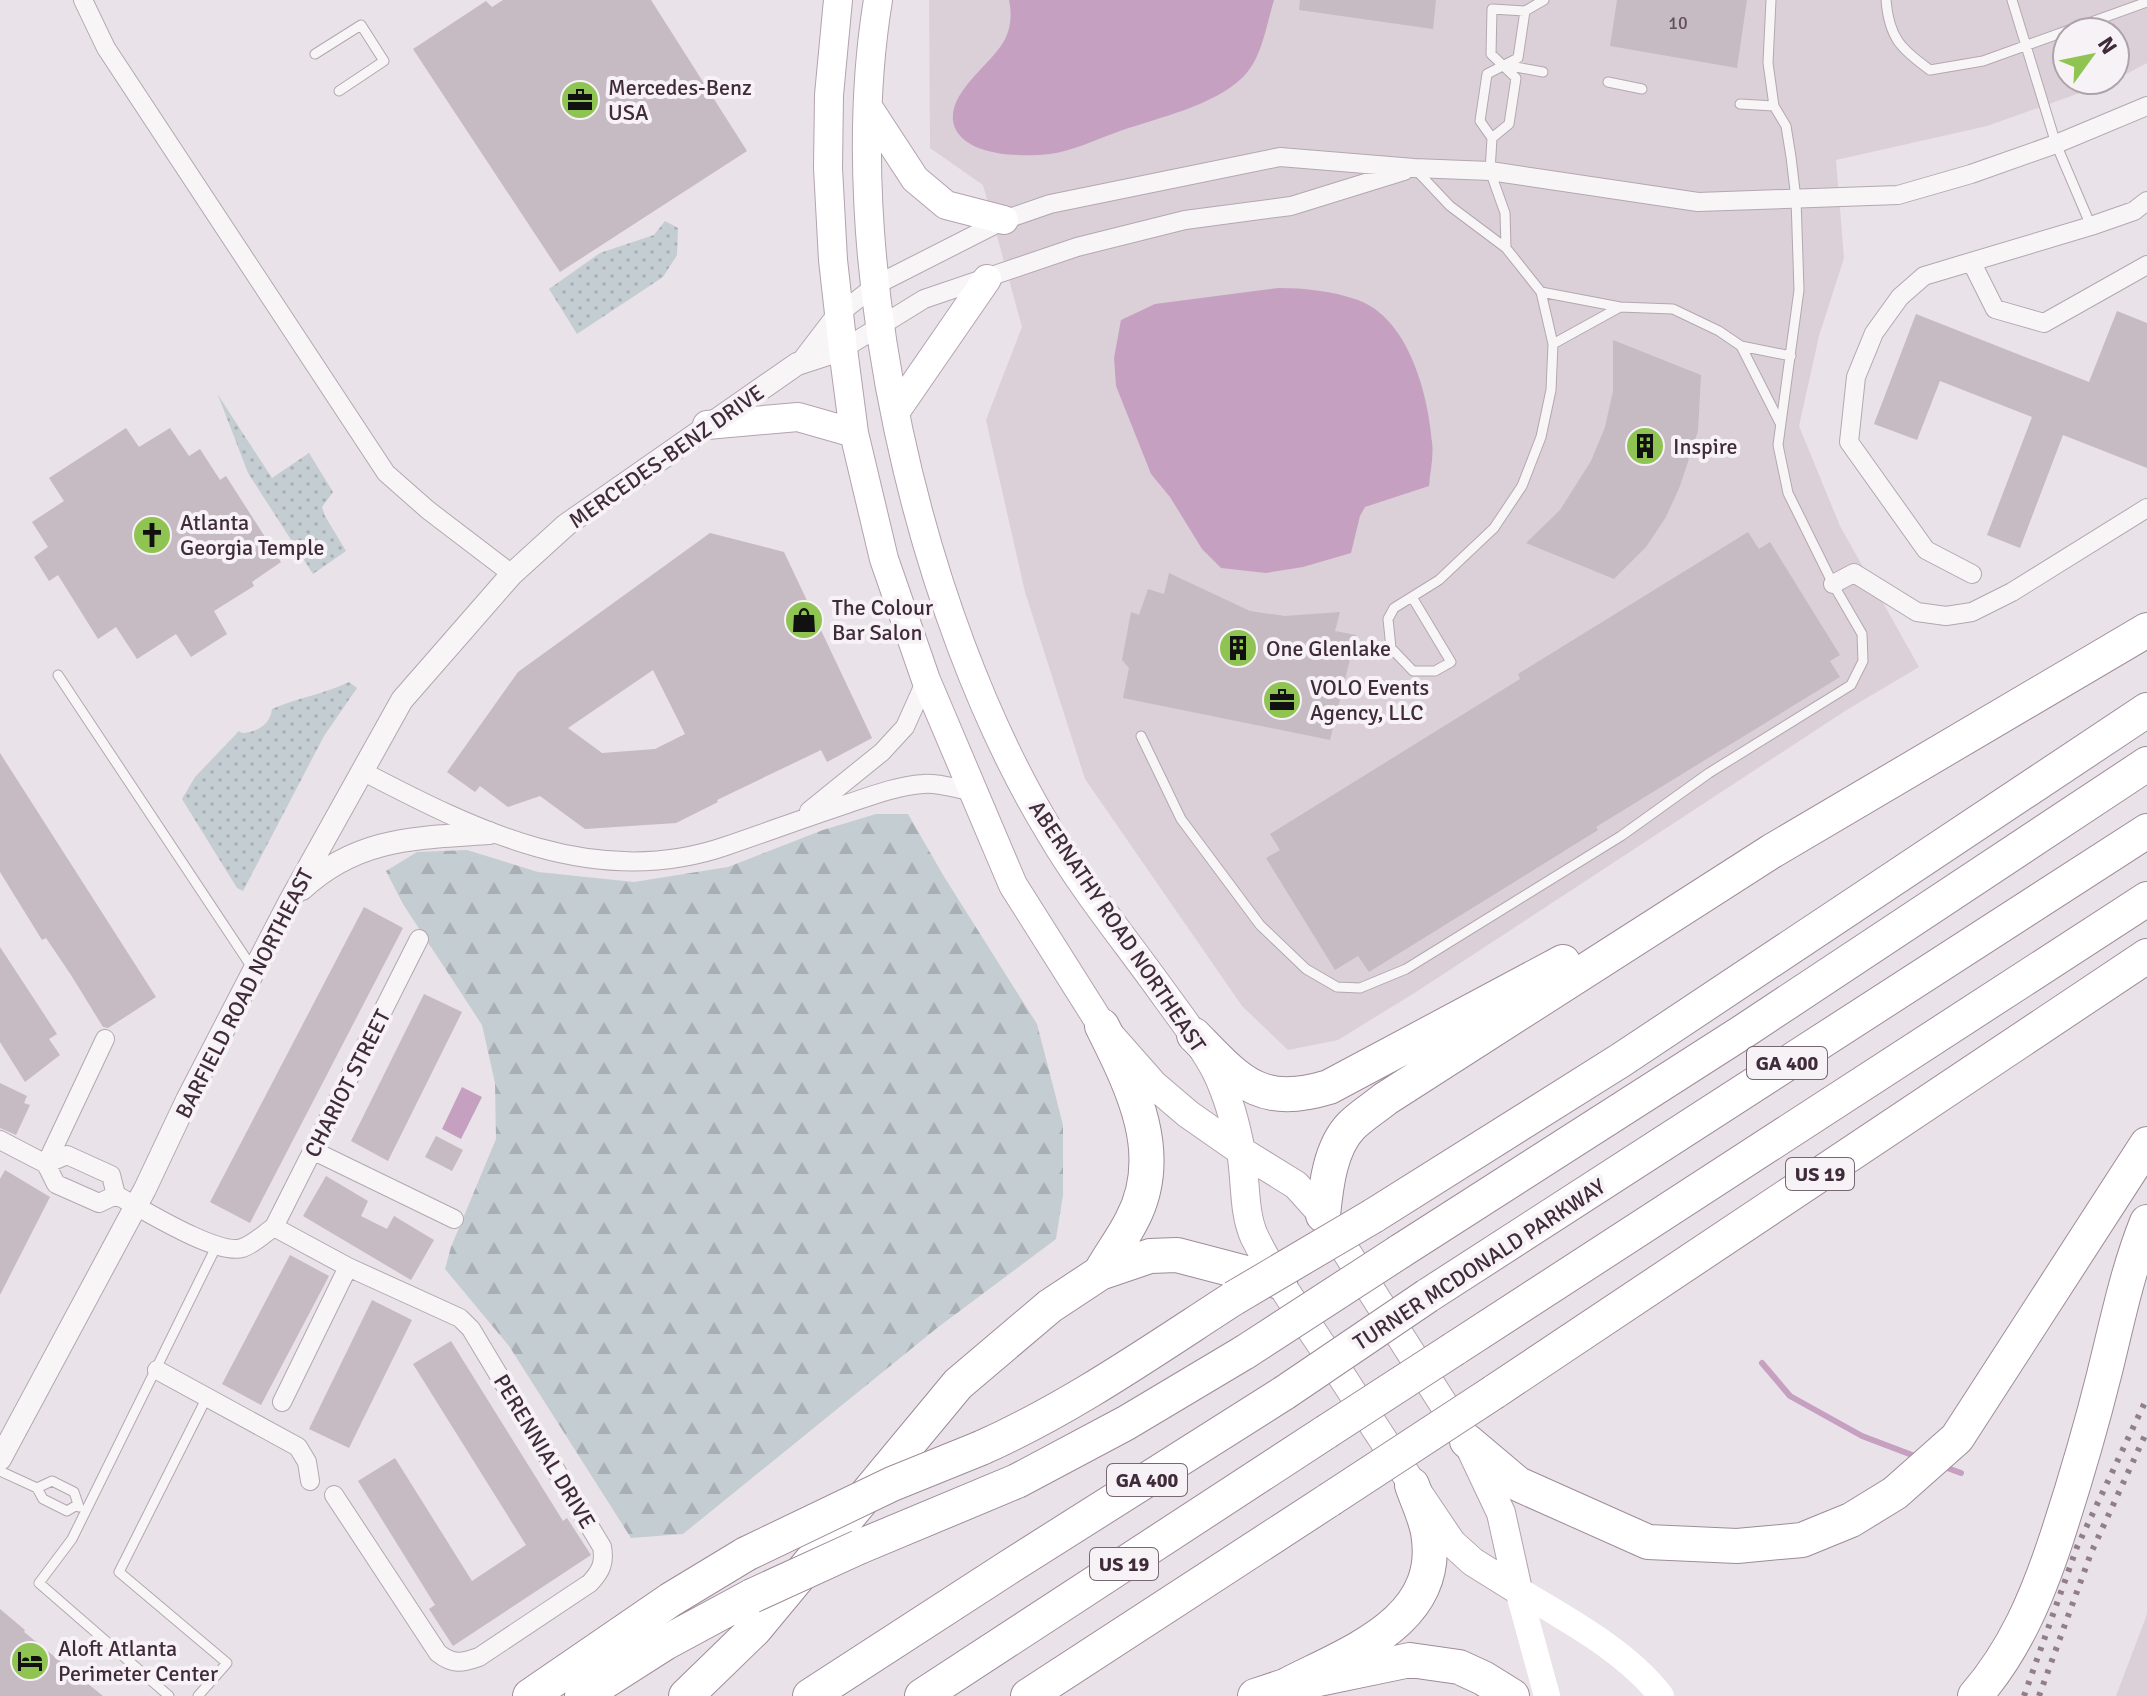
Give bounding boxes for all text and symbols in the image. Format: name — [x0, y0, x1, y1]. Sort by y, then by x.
house number: 10 — [1668, 12, 1688, 34]
north arrow — [2051, 16, 2131, 96]
text: N — [2092, 32, 2123, 59]
place label: Mercedes-Benz USA — [608, 74, 752, 126]
office icon: Mercedes-Benz USA — [559, 79, 601, 121]
street label: MERCEDES-BENZ DRIVE — [563, 379, 769, 534]
building icon: Inspire — [1624, 425, 1666, 467]
place label: Inspire — [1673, 433, 1737, 460]
place label: Atlanta Georgia Temple — [180, 509, 324, 561]
church icon: Atlanta Georgia Temple — [131, 514, 173, 556]
place label: The Colour Bar Salon — [832, 594, 933, 646]
shop icon: The Colour Bar Salon — [783, 599, 825, 641]
building icon: One Glenlake — [1217, 627, 1259, 669]
place label: One Glenlake — [1266, 635, 1391, 662]
place label: VOLO Events Agency, LLC — [1310, 674, 1429, 726]
office icon: VOLO Events Agency, LLC — [1261, 679, 1303, 721]
street label: ABERNATHY ROAD NORTHEAST — [1023, 796, 1212, 1057]
street label: BARFIELD ROAD NORTHEAST — [170, 864, 319, 1123]
street label: CHARIOT STREET — [299, 1005, 396, 1162]
road number: GA 400 — [1747, 1047, 1827, 1079]
road number: US 19 — [1786, 1158, 1854, 1190]
street label: TURNER MCDONALD PARKWAY — [1348, 1173, 1610, 1356]
street label: PERENNIAL DRIVE — [488, 1369, 601, 1533]
road number: GA 400 — [1107, 1464, 1187, 1496]
road number: US 19 — [1090, 1548, 1158, 1580]
place label: Aloft Atlanta Perimeter Center — [58, 1635, 218, 1687]
hotel icon: Aloft Atlanta Perimeter Center — [9, 1640, 51, 1682]

